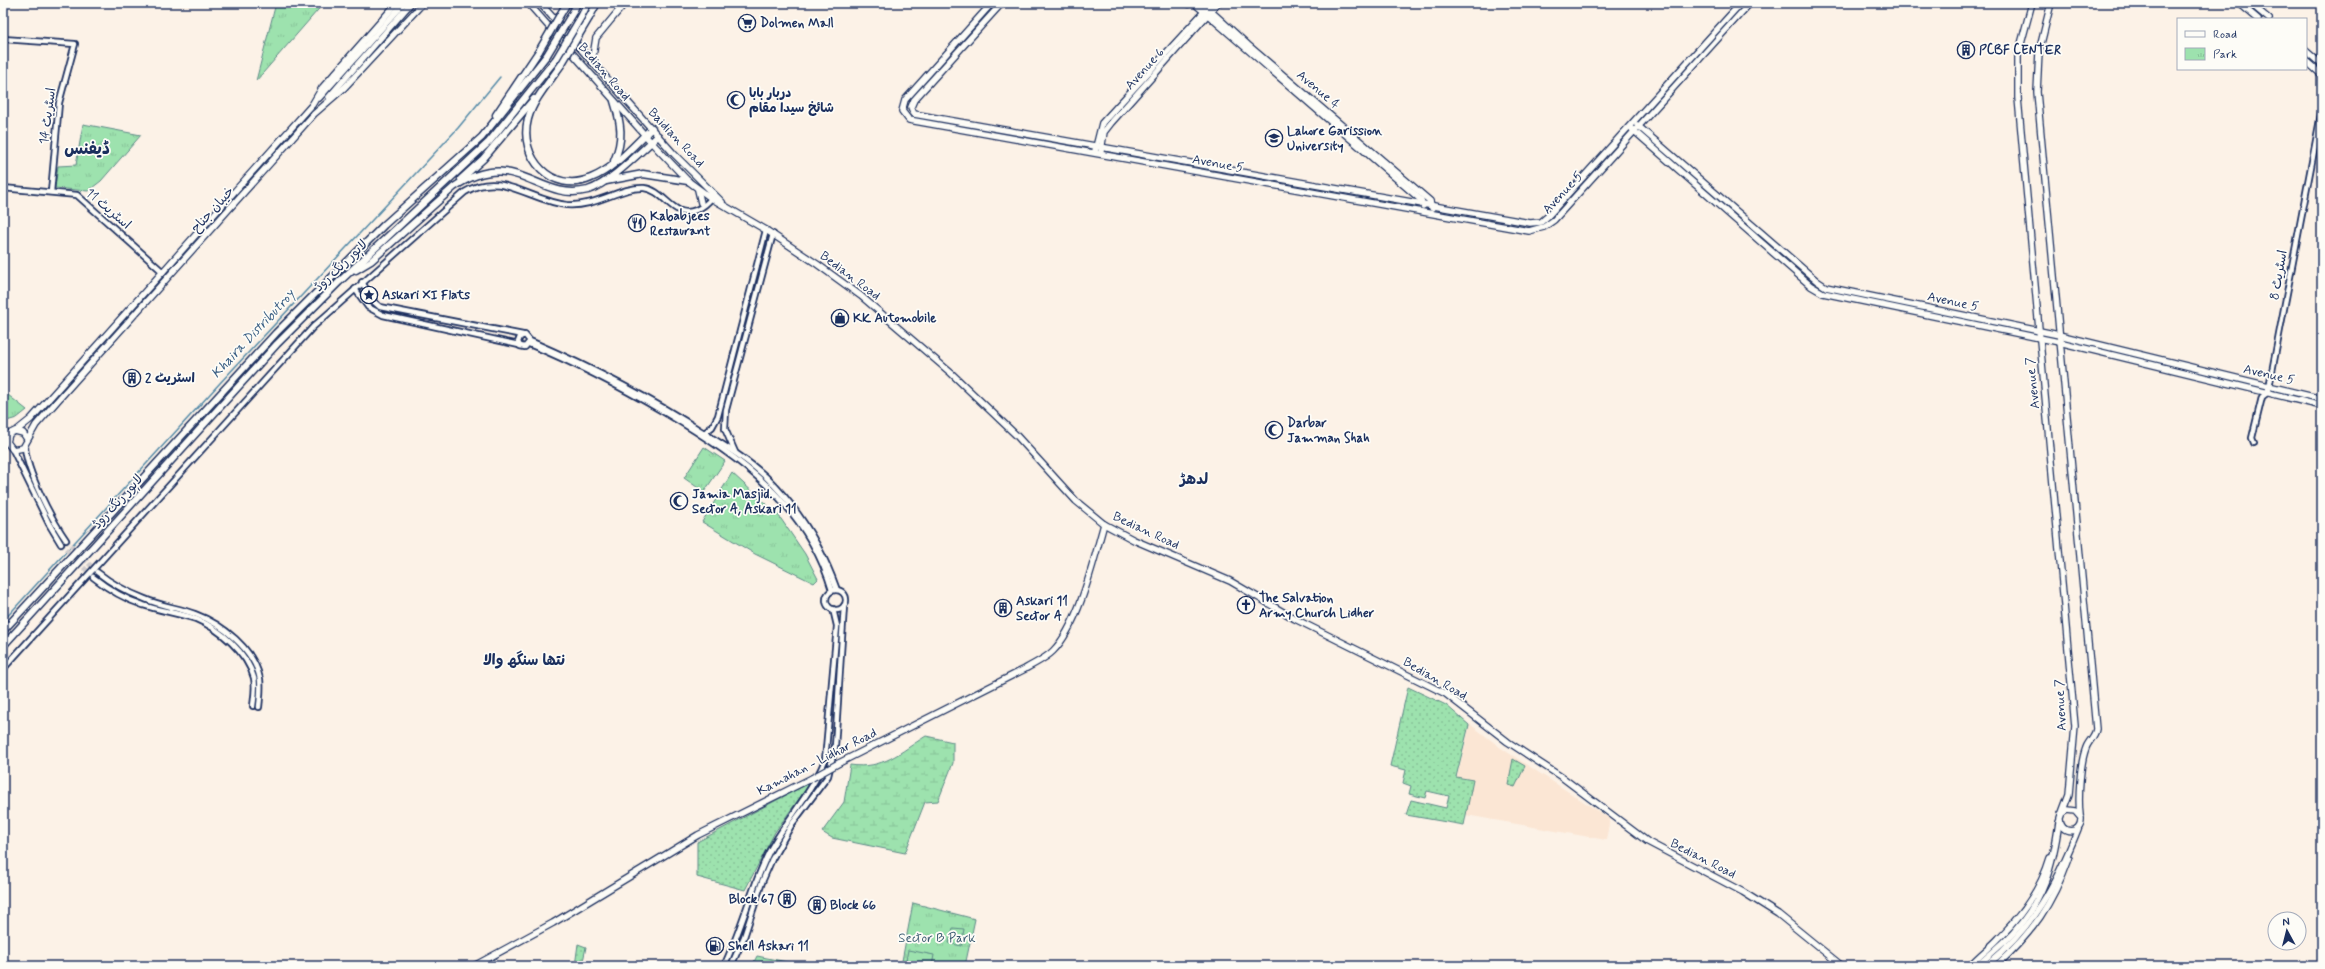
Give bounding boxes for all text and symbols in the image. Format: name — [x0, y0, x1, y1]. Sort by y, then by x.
supermarket icon: Dolmen Mall — [737, 13, 757, 33]
place label: Dolmen Mall — [760, 15, 834, 32]
legend — [2177, 18, 2307, 70]
text: Road — [2213, 27, 2237, 43]
street label: Bedian Road — [574, 39, 634, 105]
building icon: PCBF CENTER — [1956, 40, 1976, 60]
place label: PCBF CENTER — [1979, 42, 2062, 59]
street label: Avenue 6 — [1122, 44, 1169, 94]
text: Park — [2213, 47, 2237, 63]
street label: Avenue 4 — [1293, 67, 1344, 113]
place label: دربار بابا شائخ سیدا مقام — [749, 85, 834, 118]
street label: اسٹریٹ 14 — [36, 87, 60, 145]
mosque icon: دربار بابا شائخ سیدا مقام — [726, 90, 746, 110]
street label: Baidian Road — [644, 105, 708, 171]
place label: Lahore Garission University — [1287, 123, 1383, 155]
school or university icon: Lahore Garission University — [1264, 128, 1284, 148]
district label: ڈیفنس — [64, 138, 110, 160]
street label: Avenue 5 — [1191, 151, 1245, 177]
street label: Avenue 5 — [1539, 168, 1587, 218]
street label: خیبان جناح — [188, 183, 238, 237]
street label: اسٹریٹ 11 — [82, 185, 134, 233]
place label: Kababjees Restaurant — [650, 208, 711, 240]
restaurant icon: Kababjees Restaurant — [627, 213, 647, 233]
street label: لاہور رنگ روڈ — [311, 236, 371, 296]
street label: Bedian Road — [816, 248, 884, 304]
street label: اسٹریٹ 8 — [2266, 249, 2292, 301]
water label: Khaira Distributroy — [207, 285, 300, 382]
place icon: Askari XI Flats — [359, 285, 379, 305]
place label: Askari XI Flats — [382, 287, 470, 304]
street label: Avenue 5 — [1926, 288, 1980, 316]
shop icon: KK Automobile — [830, 308, 850, 328]
place label: KK Automobile — [853, 310, 936, 327]
street label: Avenue 7 — [2022, 356, 2044, 410]
street label: Avenue 5 — [2242, 361, 2296, 389]
building icon: اسٹریٹ 2 — [122, 368, 142, 388]
place label: اسٹریٹ 2 — [145, 370, 195, 387]
place label: Darbar Jamman Shah — [1287, 415, 1370, 447]
mosque icon: Darbar Jamman Shah — [1264, 420, 1284, 440]
district label: لدھڑ — [1178, 470, 1208, 490]
street label: لاہور رنگ روڈ — [89, 471, 147, 533]
place label: Jamia Masjid. Sector A, Askari 11 — [692, 486, 797, 518]
mosque icon: Jamia Masjid. Sector A, Askari 11 — [669, 491, 689, 511]
street label: Bedian Road — [1110, 508, 1182, 554]
place label: The Salvation Army Church Lidher — [1259, 590, 1375, 622]
place label: Askari 11 Sector A — [1016, 593, 1068, 625]
church icon: The Salvation Army Church Lidher — [1236, 595, 1256, 615]
building icon: Askari 11 Sector A — [993, 598, 1013, 618]
district label: نتھا سنگھ والا — [483, 650, 565, 671]
street label: Bedian Road — [1400, 654, 1470, 704]
street label: Avenue 7 — [2051, 678, 2071, 731]
street label: Kamahan - Lidhar Road — [754, 724, 880, 800]
street label: Bedian Road — [1667, 835, 1739, 883]
building icon: Block 67 — [777, 889, 797, 909]
place label: Block 67 — [729, 891, 774, 908]
building icon: Block 66 — [807, 895, 827, 915]
place label: Block 66 — [830, 897, 876, 914]
north arrow — [2267, 911, 2307, 951]
text: N — [2281, 915, 2290, 929]
park label: Sector B Park — [898, 930, 976, 947]
fuel station icon: Shell Askari 11 — [705, 936, 725, 956]
place label: Shell Askari 11 — [728, 938, 809, 955]

